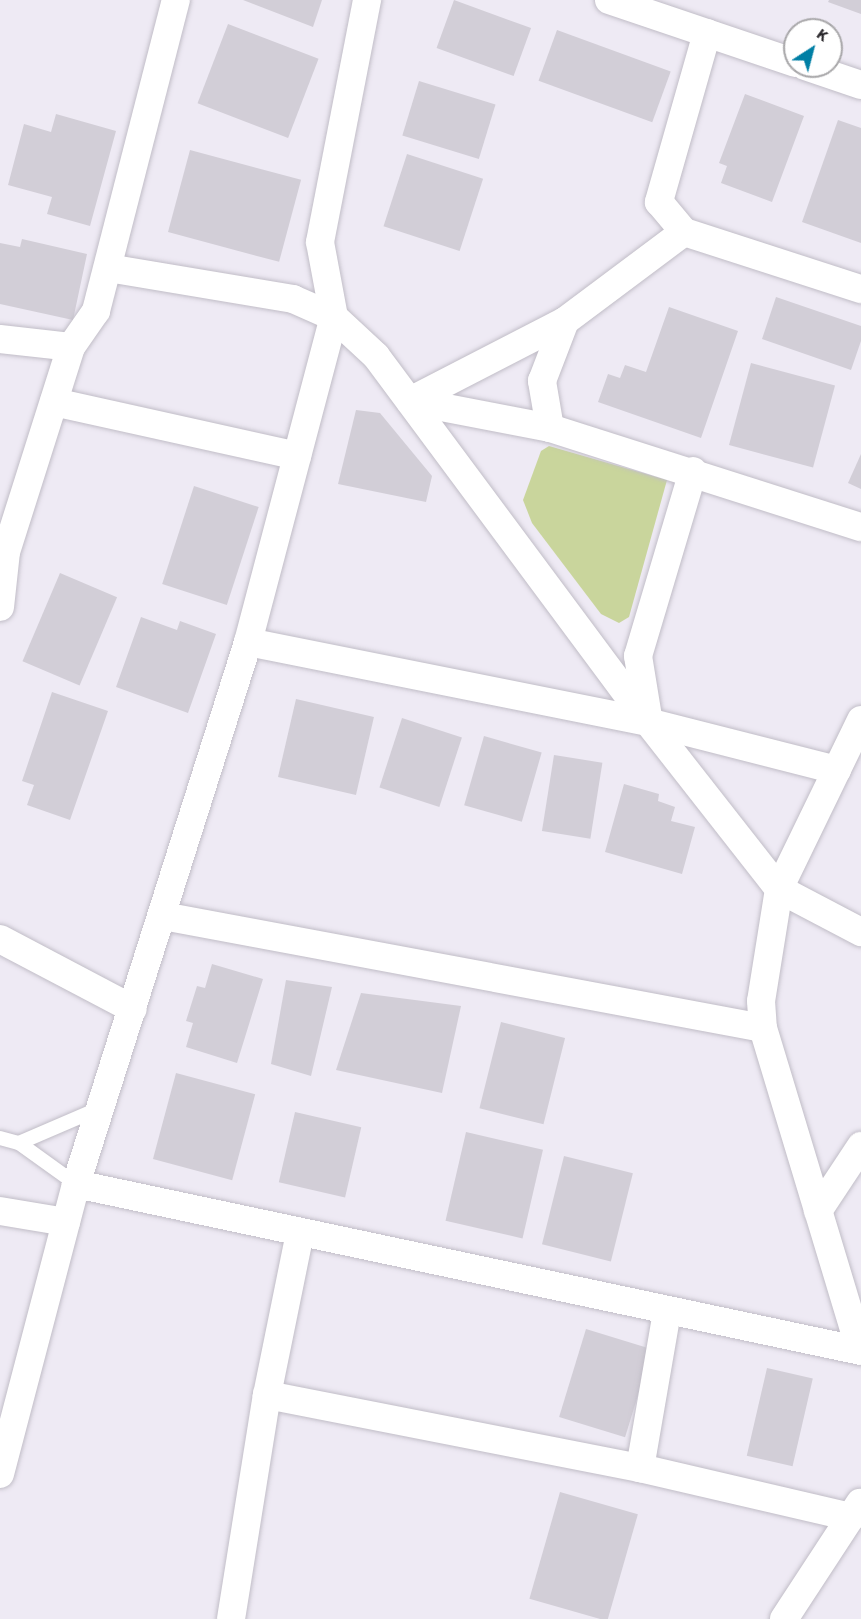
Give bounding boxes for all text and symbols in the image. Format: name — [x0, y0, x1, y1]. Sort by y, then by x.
north arrow — [783, 18, 843, 78]
text: K — [812, 23, 833, 47]

